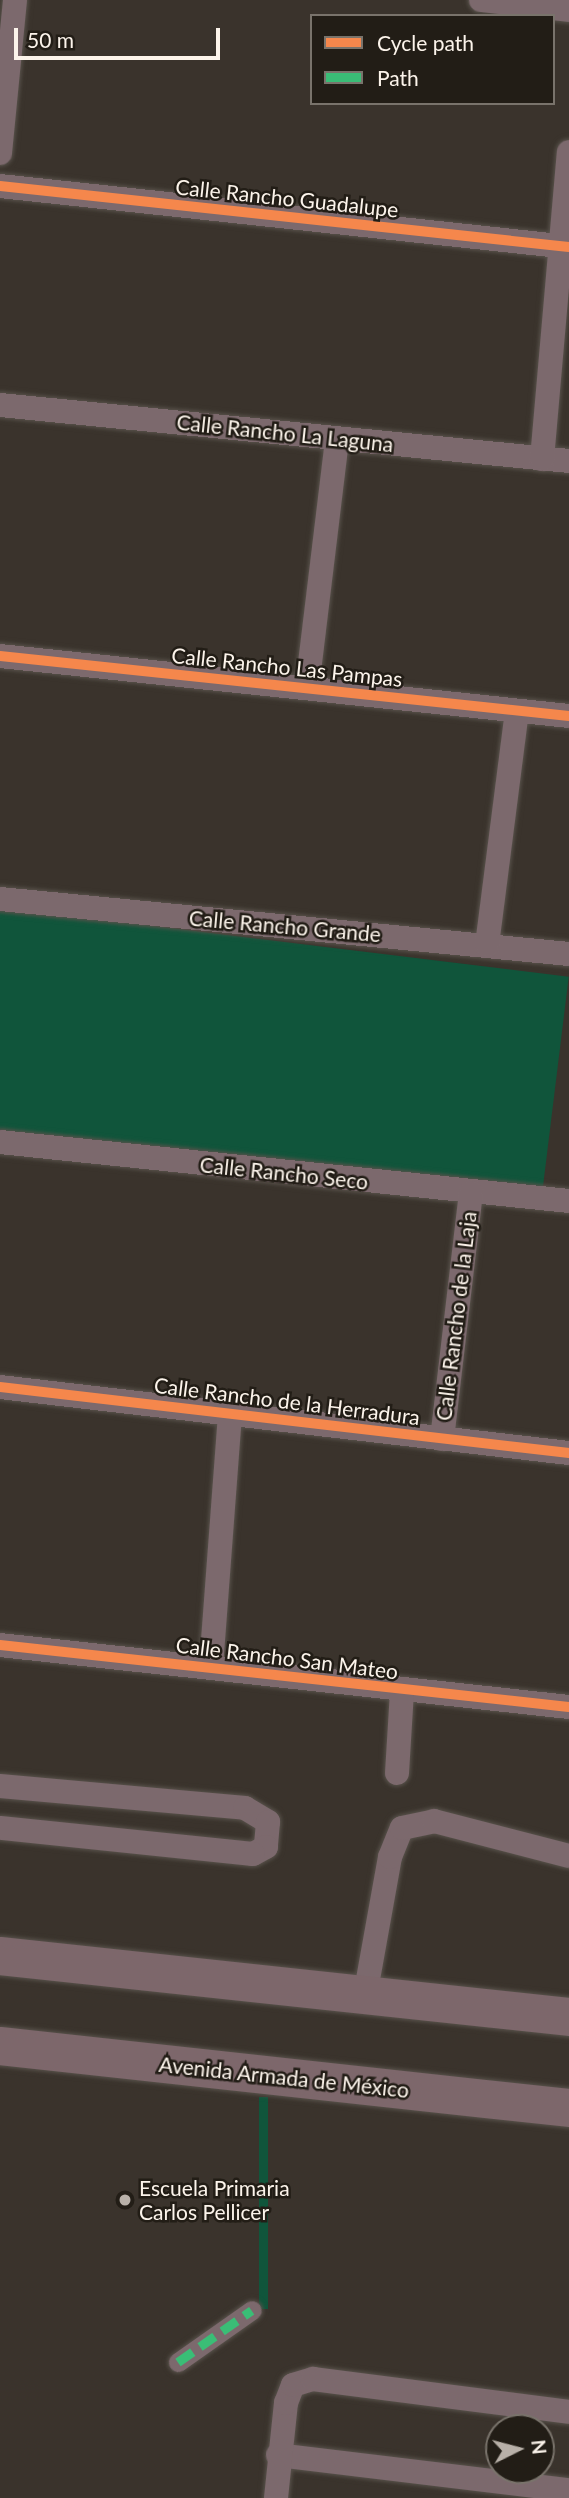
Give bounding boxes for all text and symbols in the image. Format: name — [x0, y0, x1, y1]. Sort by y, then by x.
scale bar — [18, 14, 224, 58]
legend — [310, 14, 555, 105]
text: 50 m — [27, 27, 74, 52]
text: Cycle path — [377, 30, 474, 55]
text: Path — [377, 65, 419, 90]
street label: Calle Rancho Guadalupe — [174, 174, 400, 222]
street label: Calle Rancho La Laguna — [175, 409, 395, 457]
street label: Calle Rancho Las Pampas — [170, 642, 404, 692]
street label: Calle Rancho Grande — [188, 905, 382, 947]
street label: Calle Rancho Seco — [199, 1152, 369, 1194]
street label: Calle Rancho de la Laja — [431, 1210, 481, 1422]
street label: Calle Rancho de la Herradura — [153, 1372, 421, 1430]
street label: Calle Rancho San Mateo — [174, 1632, 400, 1684]
street label: Avenida Armada de México — [157, 2051, 411, 2103]
place label: Escuela Primaria Carlos Pellicer — [139, 2175, 290, 2225]
marker: Escuela Primaria Carlos Pellicer — [117, 2192, 133, 2208]
north arrow — [485, 2414, 555, 2484]
text: N — [527, 2438, 552, 2455]

